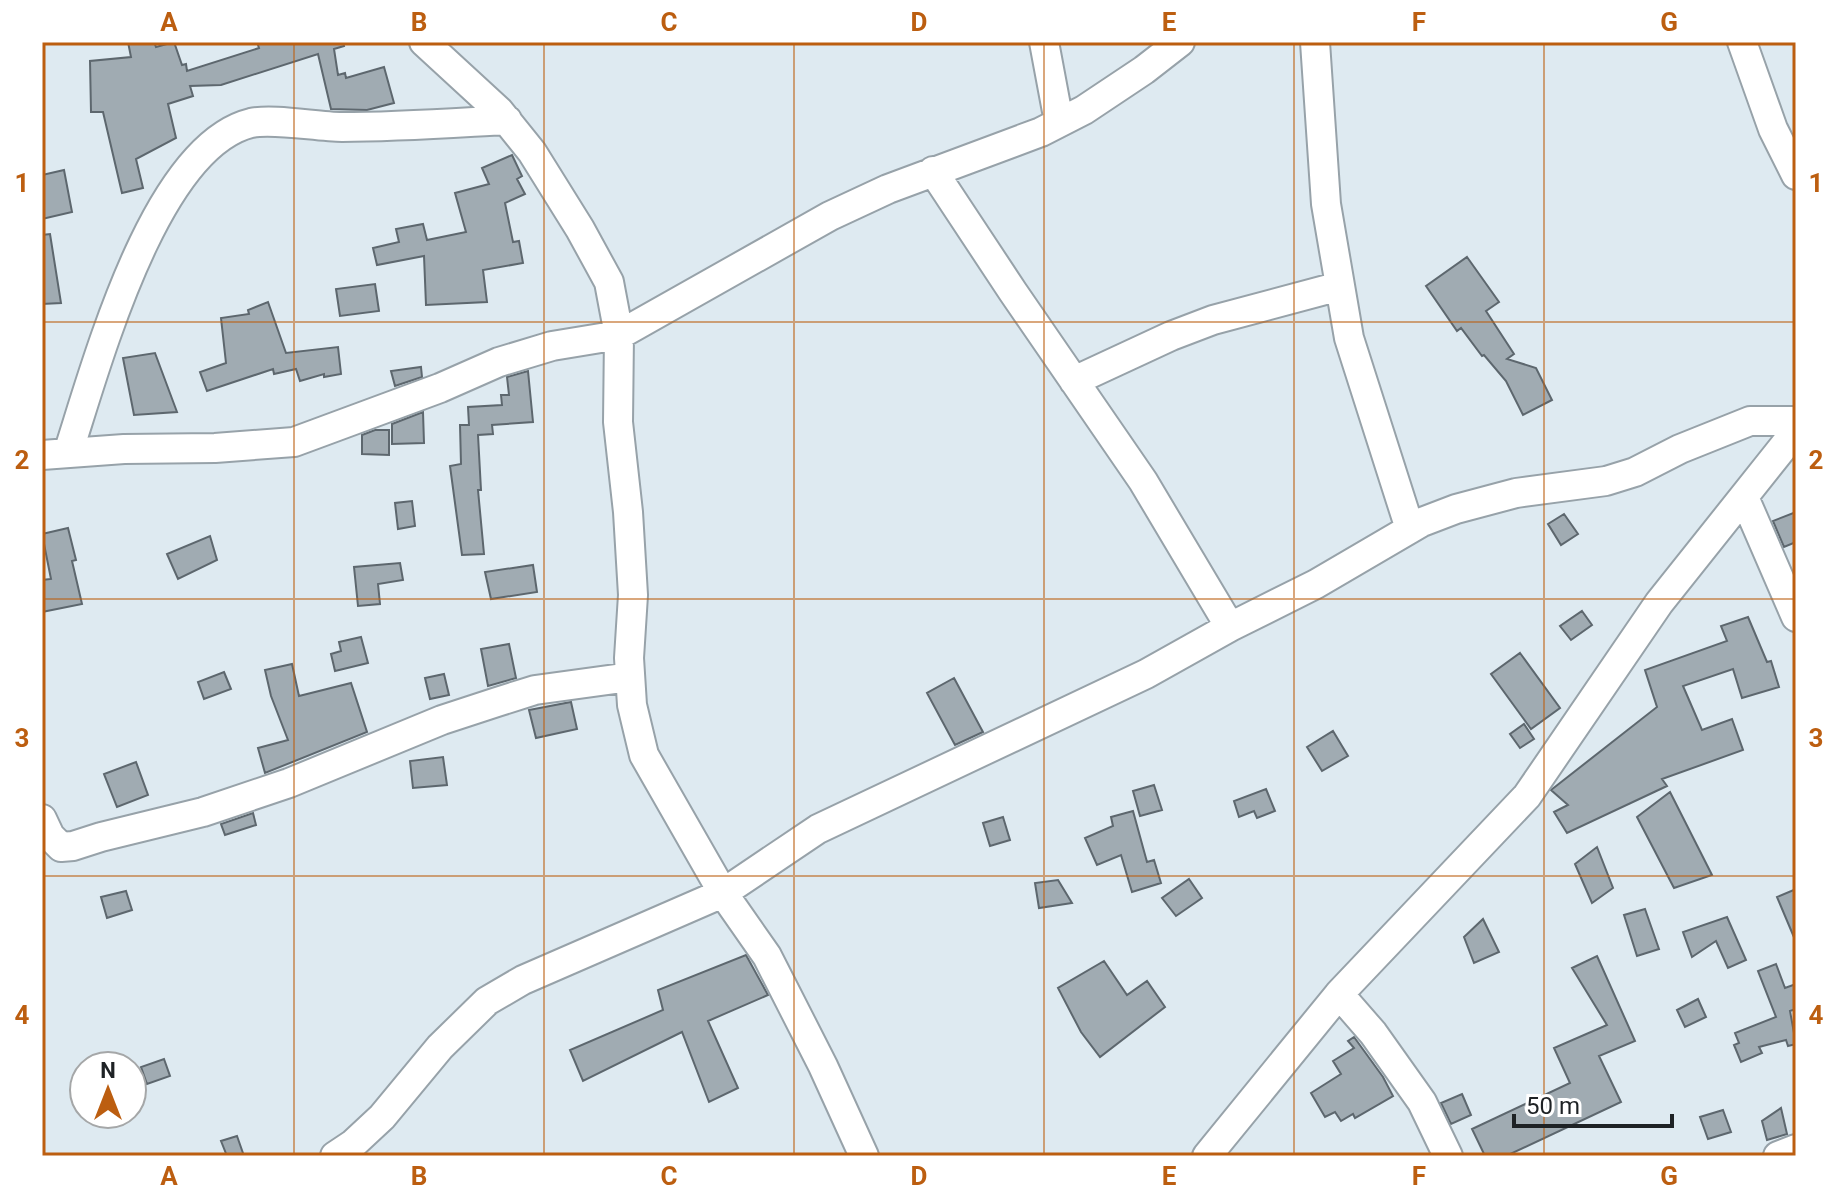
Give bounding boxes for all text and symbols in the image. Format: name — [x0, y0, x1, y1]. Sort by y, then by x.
text: A — [160, 7, 178, 37]
text: B — [411, 7, 427, 37]
text: C — [660, 7, 678, 37]
text: D — [911, 7, 927, 37]
text: E — [1162, 7, 1177, 37]
text: F — [1412, 7, 1426, 37]
text: G — [1660, 7, 1678, 37]
text: 1 — [15, 168, 29, 198]
text: 1 — [1809, 168, 1823, 198]
text: 2 — [15, 445, 29, 475]
text: 2 — [1809, 445, 1823, 475]
text: 3 — [15, 723, 29, 753]
text: 3 — [1809, 723, 1823, 753]
text: 4 — [15, 1000, 30, 1030]
text: 4 — [1809, 1000, 1824, 1030]
north arrow — [68, 1050, 148, 1130]
text: N — [100, 1058, 116, 1083]
scale bar — [1514, 1078, 1672, 1128]
text: 50 m — [1526, 1092, 1580, 1120]
text: A — [160, 1161, 178, 1191]
text: B — [411, 1161, 427, 1191]
text: C — [660, 1161, 678, 1191]
text: D — [911, 1161, 927, 1191]
text: E — [1162, 1161, 1177, 1191]
text: F — [1412, 1161, 1426, 1191]
text: G — [1660, 1161, 1678, 1191]

